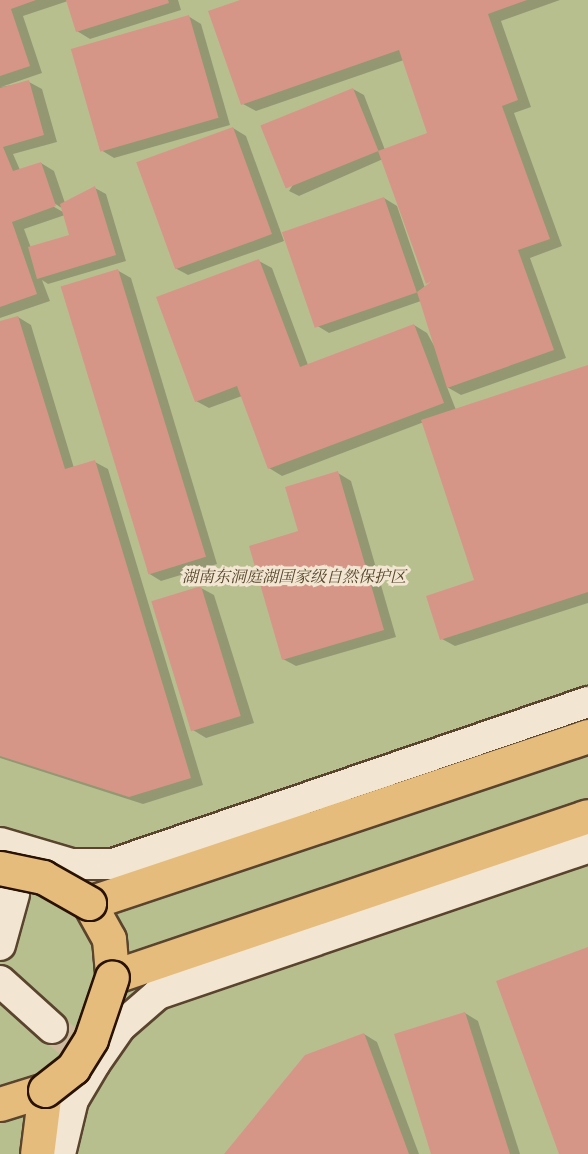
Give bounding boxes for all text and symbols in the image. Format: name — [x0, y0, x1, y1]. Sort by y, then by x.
park label: 湖南东洞庭湖国家级自然保护区 — [182, 567, 406, 587]

